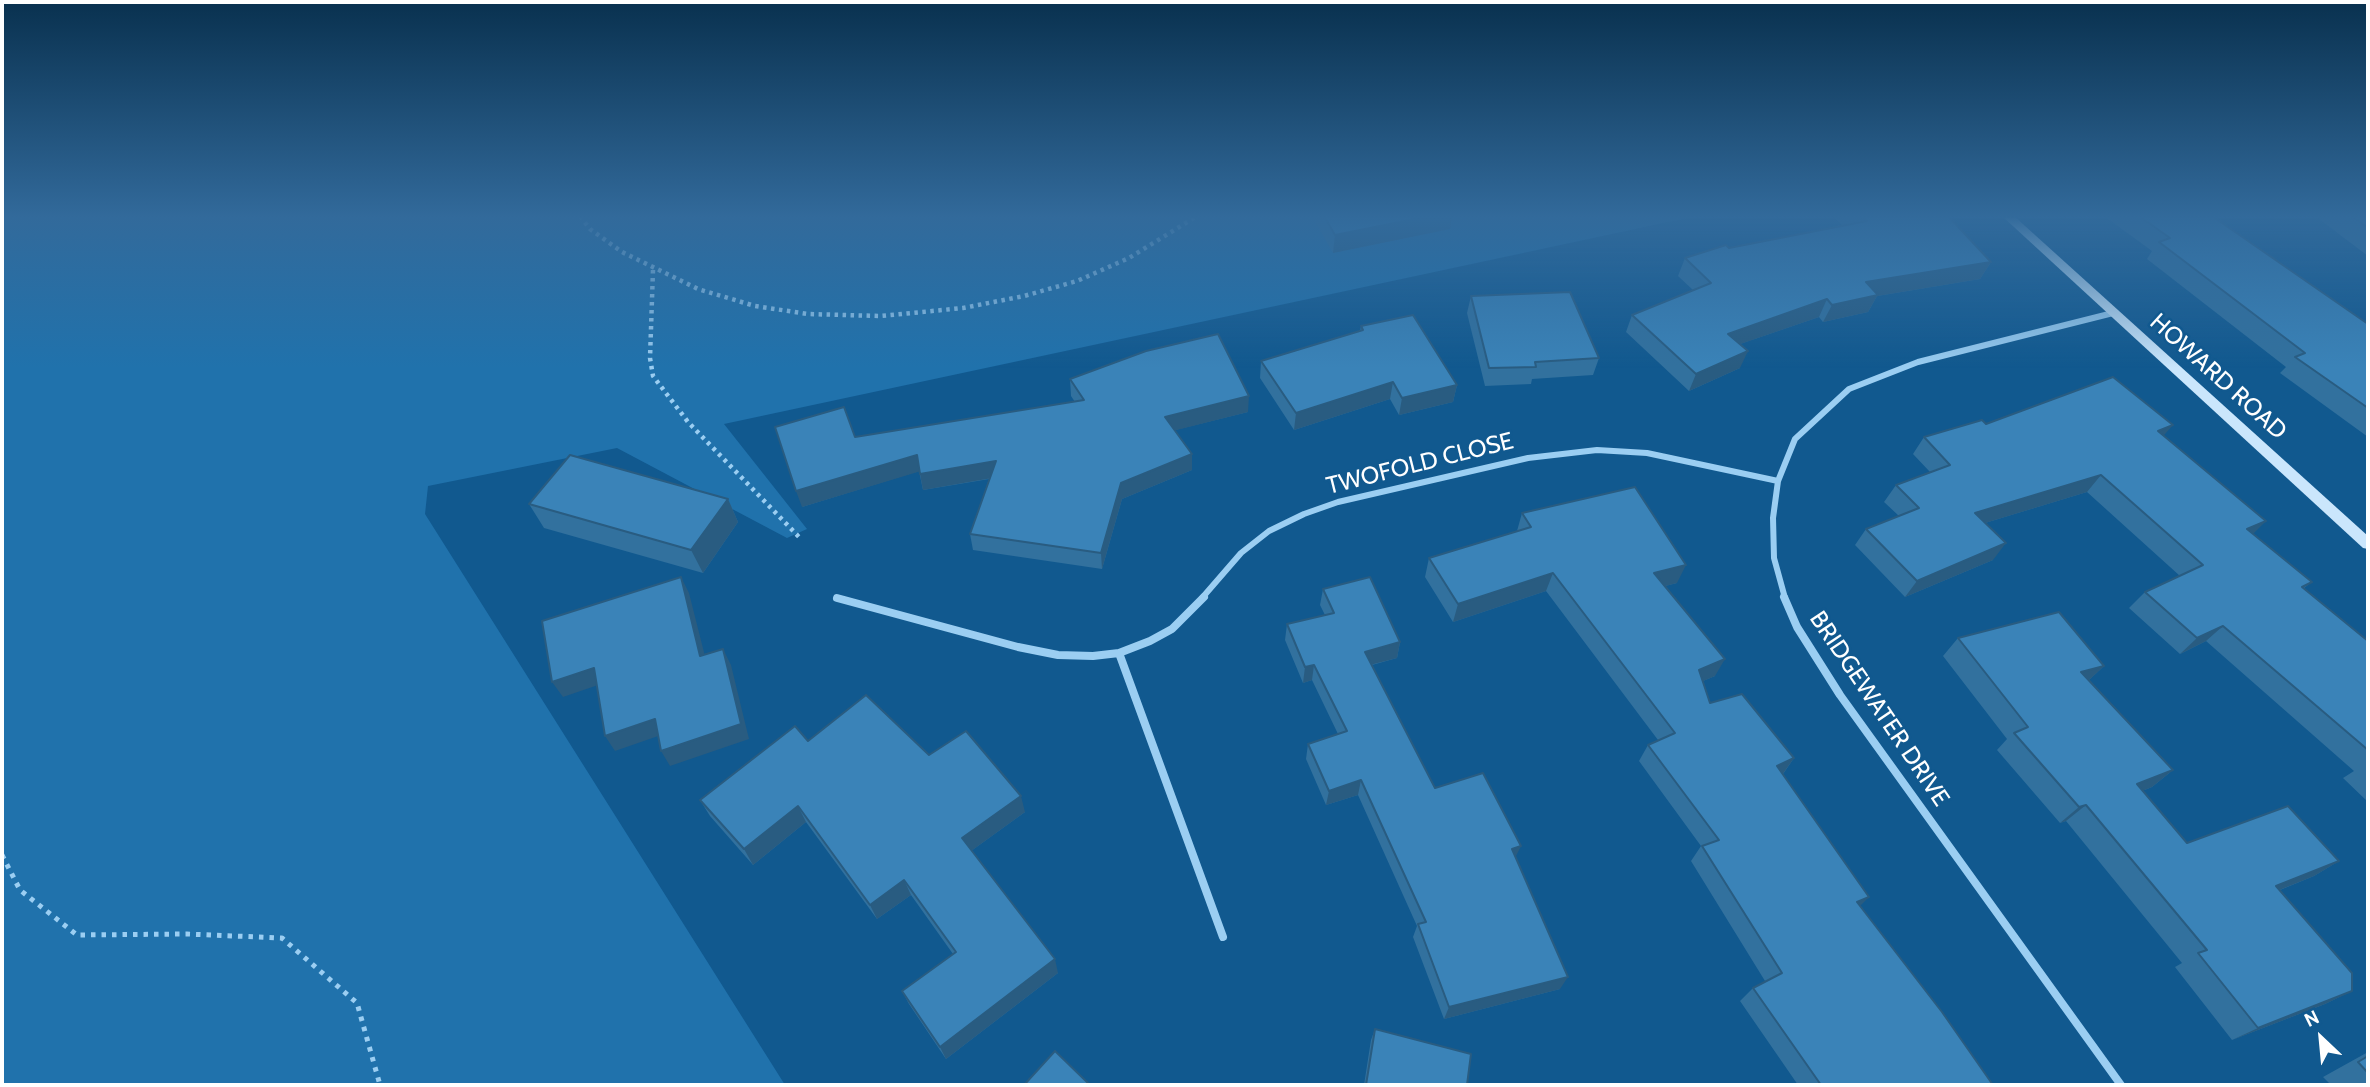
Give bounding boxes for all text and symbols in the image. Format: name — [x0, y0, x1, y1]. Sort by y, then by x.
street label: HOWARD ROAD — [2144, 308, 2292, 446]
street label: TWOFOLD CLOSE — [1324, 427, 1516, 501]
street label: BRIDGEWATER DRIVE — [1803, 606, 1955, 812]
north arrow — [2286, 1003, 2356, 1073]
text: N — [2300, 1005, 2323, 1032]

